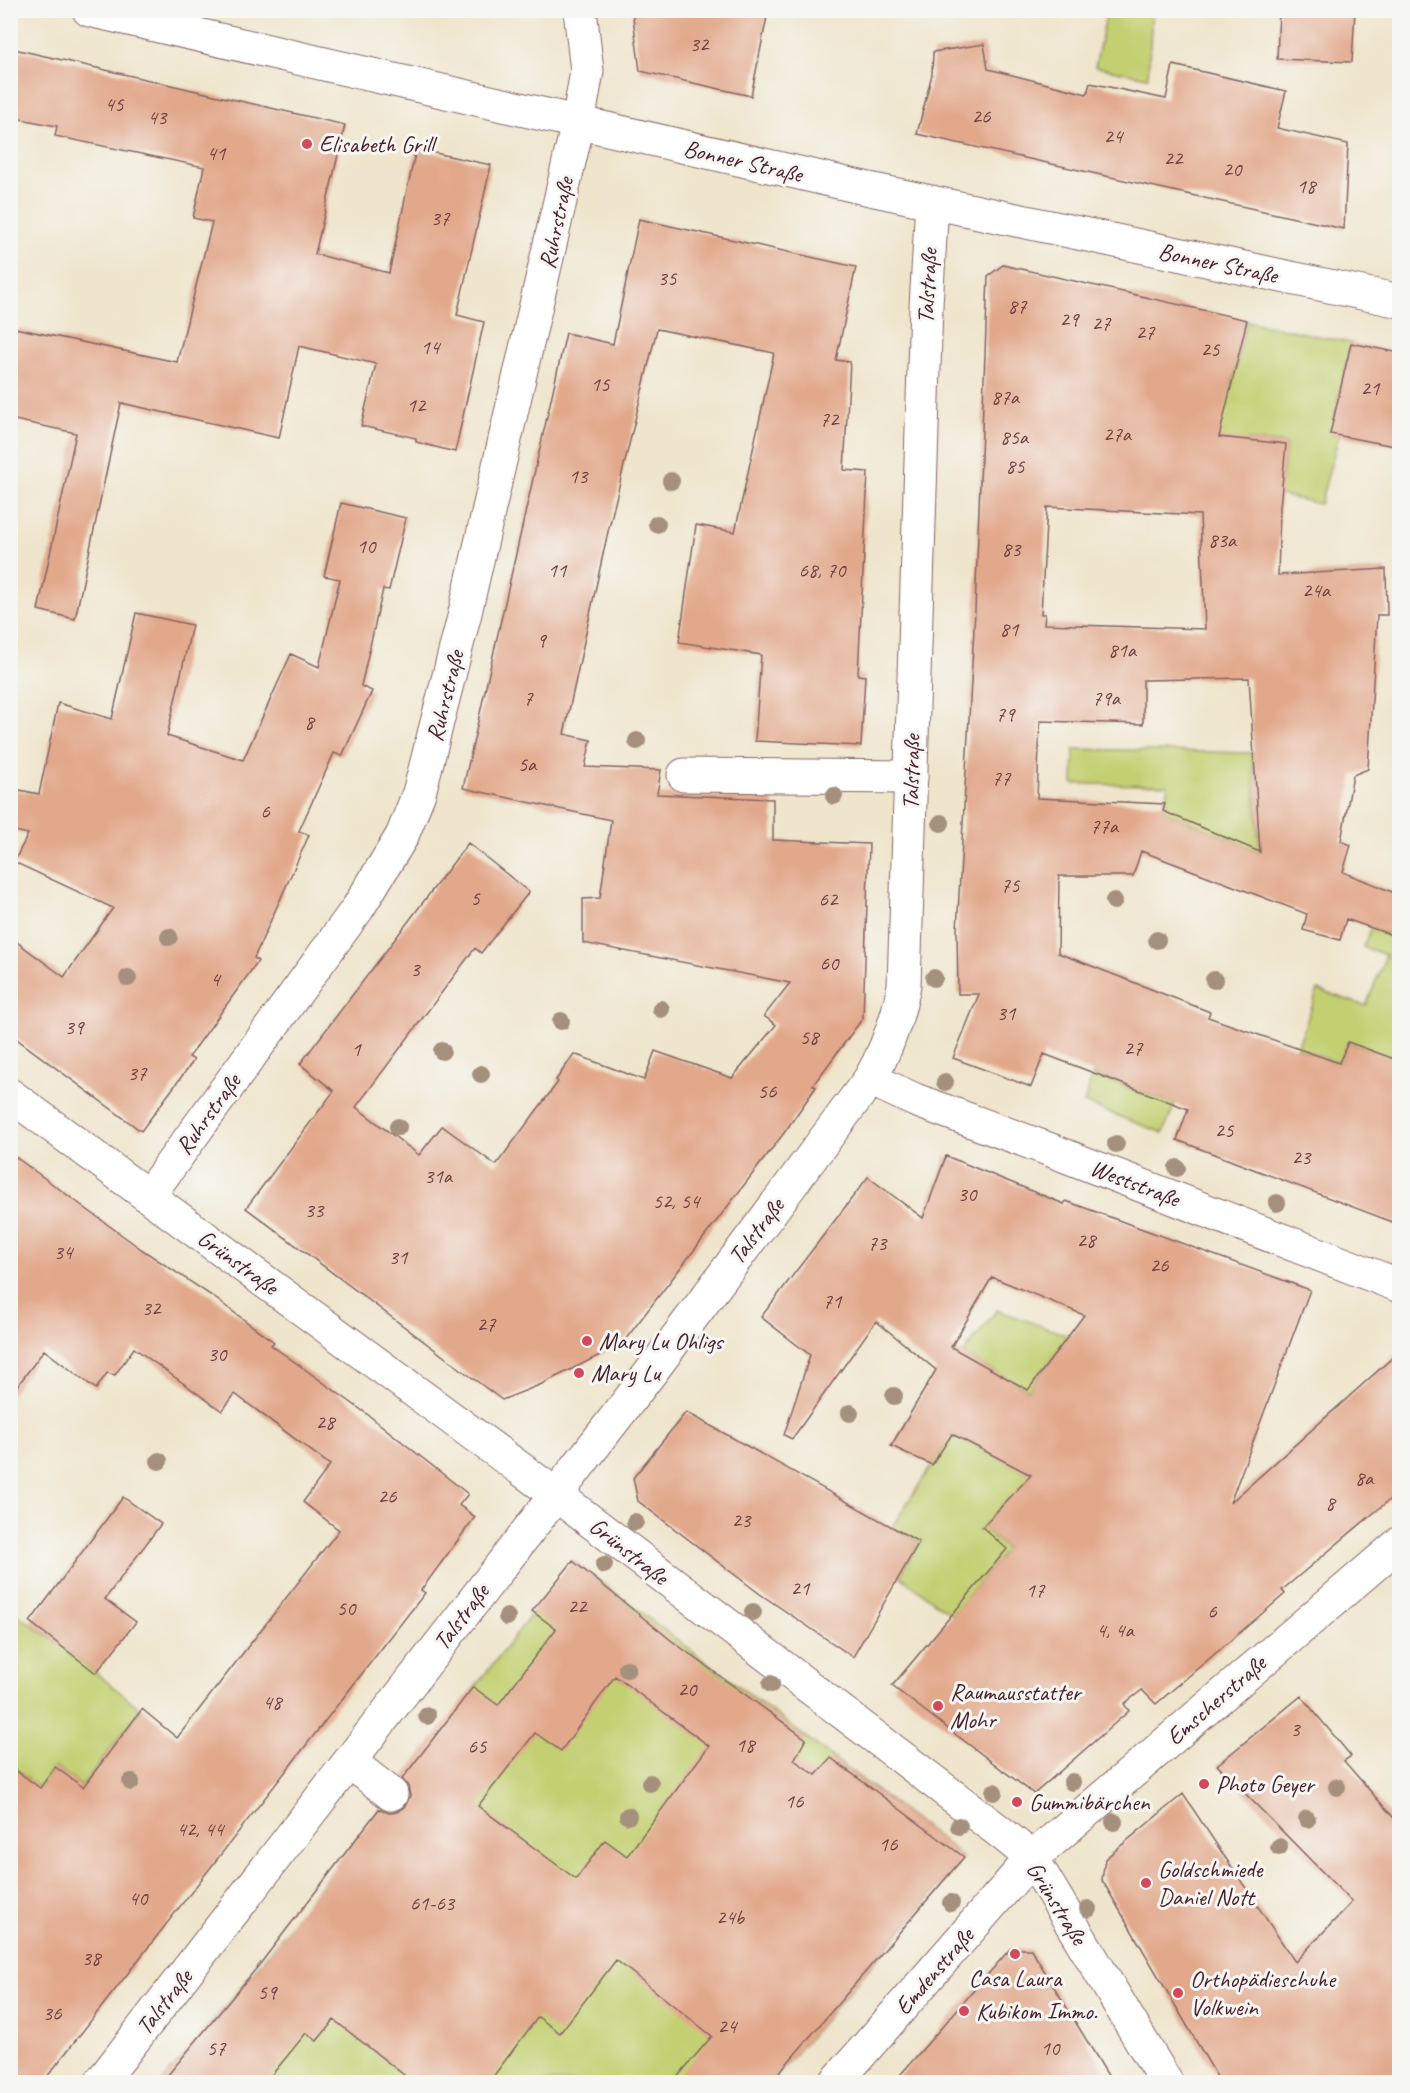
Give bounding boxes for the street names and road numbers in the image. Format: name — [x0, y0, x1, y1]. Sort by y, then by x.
street label: Bonner Straße — [681, 133, 807, 190]
street label: Ruhrstraße — [532, 172, 581, 271]
street label: Bonner Straße — [1156, 236, 1282, 291]
street label: Talstraße — [910, 246, 944, 324]
street label: Ruhrstraße — [419, 645, 471, 745]
street label: Talstraße — [895, 732, 927, 810]
street label: Ruhrstraße — [169, 1066, 249, 1160]
street label: Weststraße — [1086, 1152, 1186, 1214]
street label: Talstraße — [721, 1190, 792, 1270]
street label: Grünstraße — [192, 1223, 286, 1303]
street label: Grünstraße — [583, 1511, 676, 1593]
street label: Talstraße — [426, 1576, 497, 1656]
street label: Emscherstraße — [1160, 1647, 1274, 1752]
street label: Grünstraße — [1020, 1856, 1095, 1952]
street label: Emdenstraße — [888, 1920, 982, 2021]
street label: Talstraße — [129, 1961, 200, 2041]

